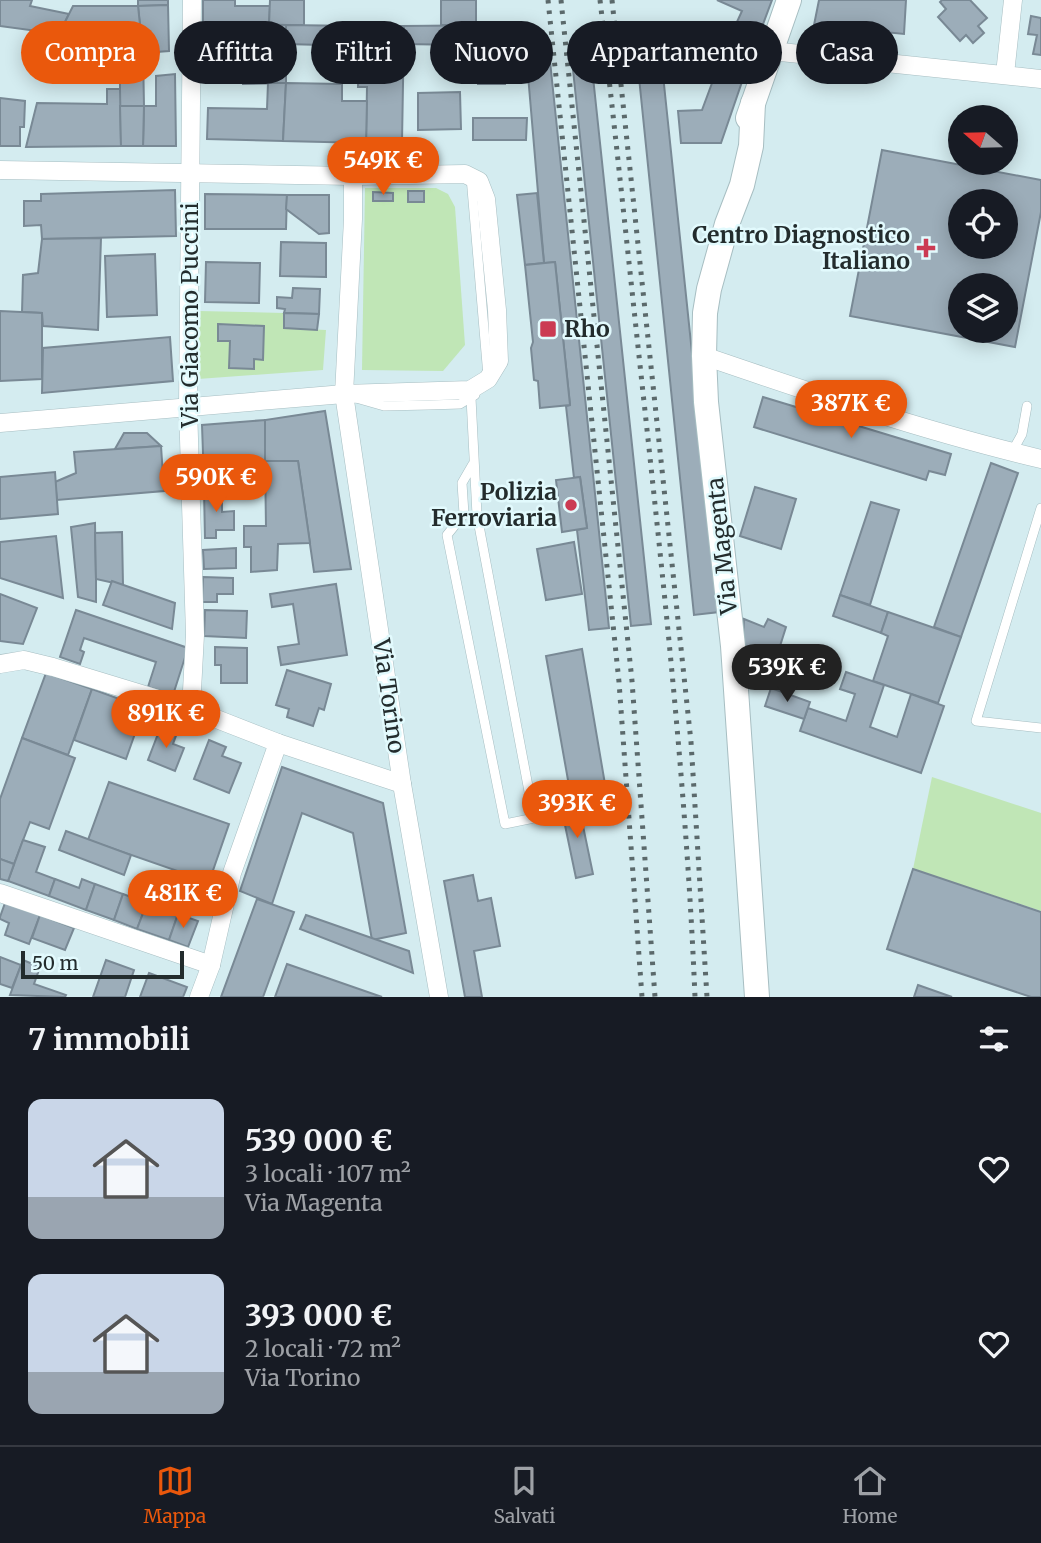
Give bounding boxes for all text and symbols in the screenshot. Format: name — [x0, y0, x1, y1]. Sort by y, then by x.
chip: Compra — [21, 21, 160, 84]
chip: Affitta — [174, 21, 297, 84]
chip: Filtri — [311, 21, 416, 84]
chip: Nuovo — [430, 21, 553, 84]
chip: Appartamento — [567, 21, 782, 84]
chip: Casa — [796, 21, 898, 84]
north arrow — [948, 105, 1018, 175]
map controls — [948, 105, 1018, 343]
pin: 549K € — [326, 138, 440, 197]
text: 549K € — [343, 145, 423, 174]
button: locate — [948, 189, 1018, 259]
street label: Via Giacomo Puccini — [175, 202, 204, 429]
place label: Centro Diagnostico Italiano — [692, 220, 910, 275]
marker: Centro Diagnostico Italiano — [916, 238, 936, 258]
button: layers — [948, 273, 1018, 343]
place label: Rho — [564, 314, 610, 343]
marker: Rho — [538, 319, 558, 339]
pin: 387K € — [794, 380, 908, 440]
text: 387K € — [811, 388, 891, 417]
pin: 590K € — [159, 454, 273, 514]
text: 590K € — [175, 462, 257, 491]
street label: Via Magenta — [700, 476, 743, 617]
place label: Polizia Ferroviaria — [431, 477, 557, 532]
marker: Polizia Ferroviaria — [563, 497, 579, 513]
street label: Via Torino — [367, 636, 412, 755]
pin: 539K € — [730, 644, 844, 704]
text: 539K € — [748, 652, 826, 681]
pin: 891K € — [109, 690, 223, 750]
text: 891K € — [127, 698, 205, 727]
pin: 393K € — [520, 780, 634, 840]
text: 393K € — [538, 788, 616, 817]
pin: 481K € — [126, 870, 240, 930]
text: 481K € — [144, 878, 222, 907]
scale bar — [21, 948, 184, 980]
text: 50 m — [32, 951, 78, 975]
text: 7 immobili — [28, 1020, 190, 1058]
icon: filters — [975, 1020, 1013, 1058]
text: 539 000 € — [245, 1121, 393, 1159]
icon: home — [84, 1127, 168, 1211]
icon: heart — [975, 1150, 1013, 1188]
text: 3 locali · 107 m² — [245, 1159, 411, 1188]
text: Via Magenta — [245, 1188, 382, 1217]
text: 393 000 € — [245, 1296, 392, 1334]
icon: home — [84, 1302, 168, 1386]
icon: heart — [975, 1325, 1013, 1363]
text: 2 locali · 72 m² — [245, 1334, 401, 1363]
text: Via Torino — [245, 1363, 360, 1392]
tab: Mappa — [144, 1462, 206, 1528]
tab: Salvati — [493, 1462, 555, 1528]
tab: Home — [843, 1462, 897, 1528]

